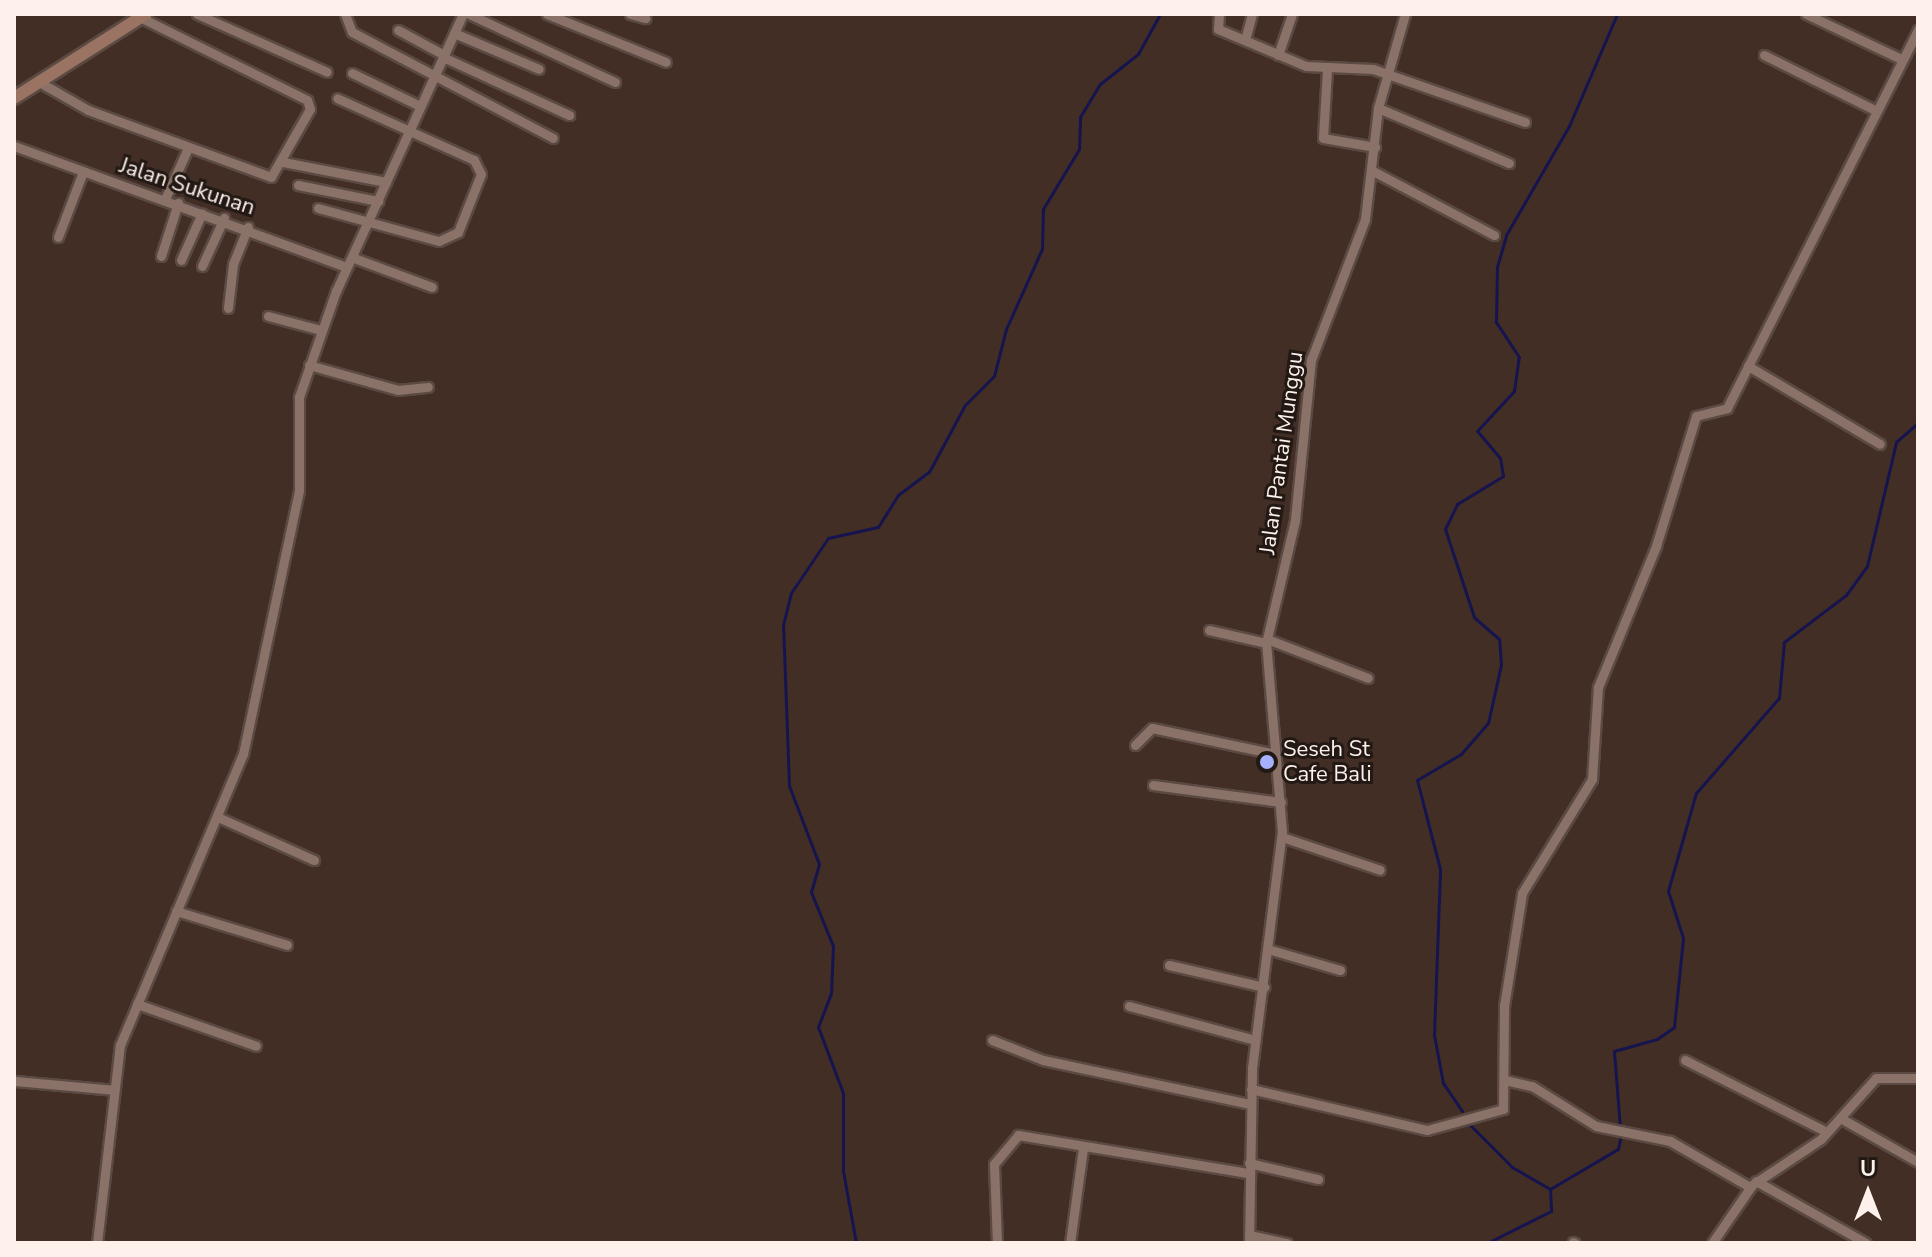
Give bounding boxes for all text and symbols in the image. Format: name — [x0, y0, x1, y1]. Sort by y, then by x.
street label: Jalan Sukunan — [116, 153, 258, 221]
street label: Jalan Pantai Munggu — [1255, 350, 1309, 556]
place label: Seseh St Cafe Bali — [1283, 736, 1372, 788]
marker: Seseh St Cafe Bali — [1258, 753, 1276, 771]
north arrow — [1828, 1153, 1908, 1233]
text: U — [1860, 1154, 1876, 1184]

